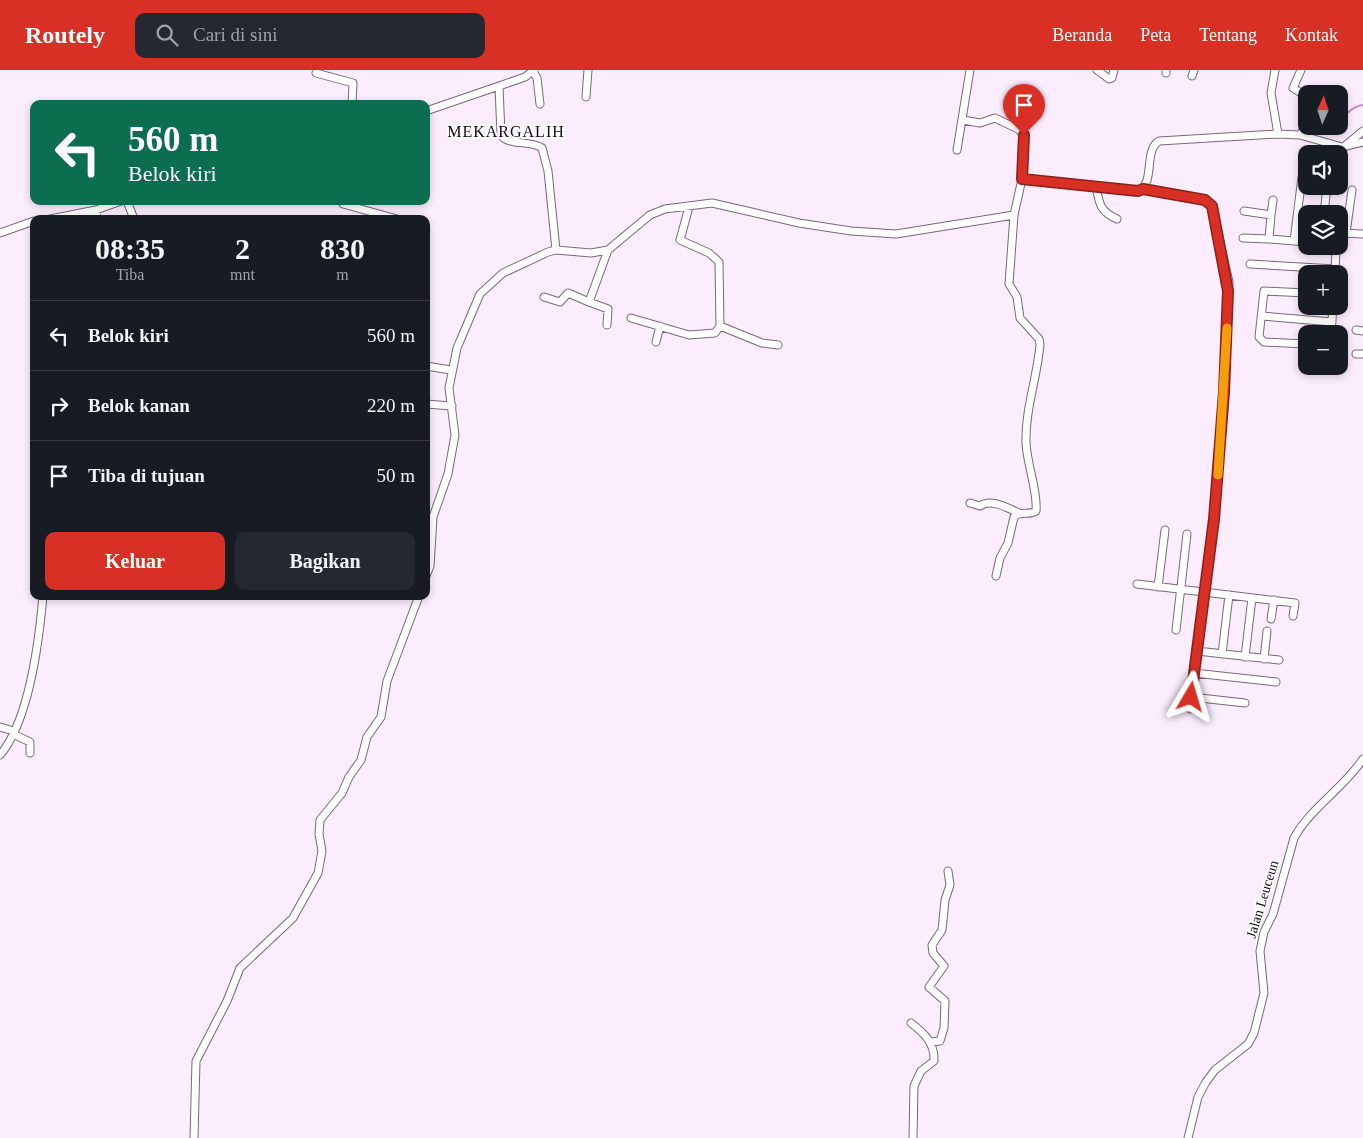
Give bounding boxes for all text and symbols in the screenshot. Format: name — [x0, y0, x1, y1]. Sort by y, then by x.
search box — [135, 13, 485, 58]
icon: search — [153, 21, 181, 49]
text: Routely — [25, 22, 105, 48]
text: Cari di sini — [193, 24, 277, 45]
text: Beranda — [1052, 25, 1112, 45]
text: Peta — [1140, 25, 1171, 45]
text: Tentang — [1199, 25, 1257, 45]
text: Kontak — [1285, 25, 1338, 45]
pin — [1003, 84, 1045, 135]
north arrow — [1298, 85, 1348, 135]
map controls — [1298, 85, 1348, 375]
icon: arrive — [1010, 91, 1038, 119]
icon: left — [45, 120, 110, 185]
text: 560 m — [128, 120, 218, 159]
district label: MEKARGALIH — [447, 123, 565, 140]
button: sound — [1298, 145, 1348, 195]
text: Belok kiri — [128, 161, 217, 186]
button: layers — [1298, 205, 1348, 255]
text: 08:35 — [95, 232, 165, 265]
text: 2 — [235, 232, 250, 265]
text: 830 — [320, 232, 365, 265]
button: + — [1298, 265, 1348, 315]
text: Tiba — [116, 266, 144, 283]
text: mnt — [230, 266, 255, 283]
text: m — [336, 266, 349, 283]
icon: left — [45, 322, 73, 350]
text: Belok kiri — [88, 325, 169, 346]
text: 560 m — [367, 325, 415, 346]
button: − — [1298, 325, 1348, 375]
icon: right — [45, 392, 73, 420]
text: Belok kanan — [88, 395, 190, 416]
text: 220 m — [367, 395, 415, 416]
icon: arrive — [45, 462, 73, 490]
text: Tiba di tujuan — [88, 465, 205, 486]
text: 50 m — [376, 465, 415, 486]
button: Keluar — [45, 532, 225, 590]
button: Bagikan — [235, 532, 415, 590]
position arrow — [1164, 670, 1216, 722]
street label: Jalan Leuceun — [1244, 858, 1281, 940]

